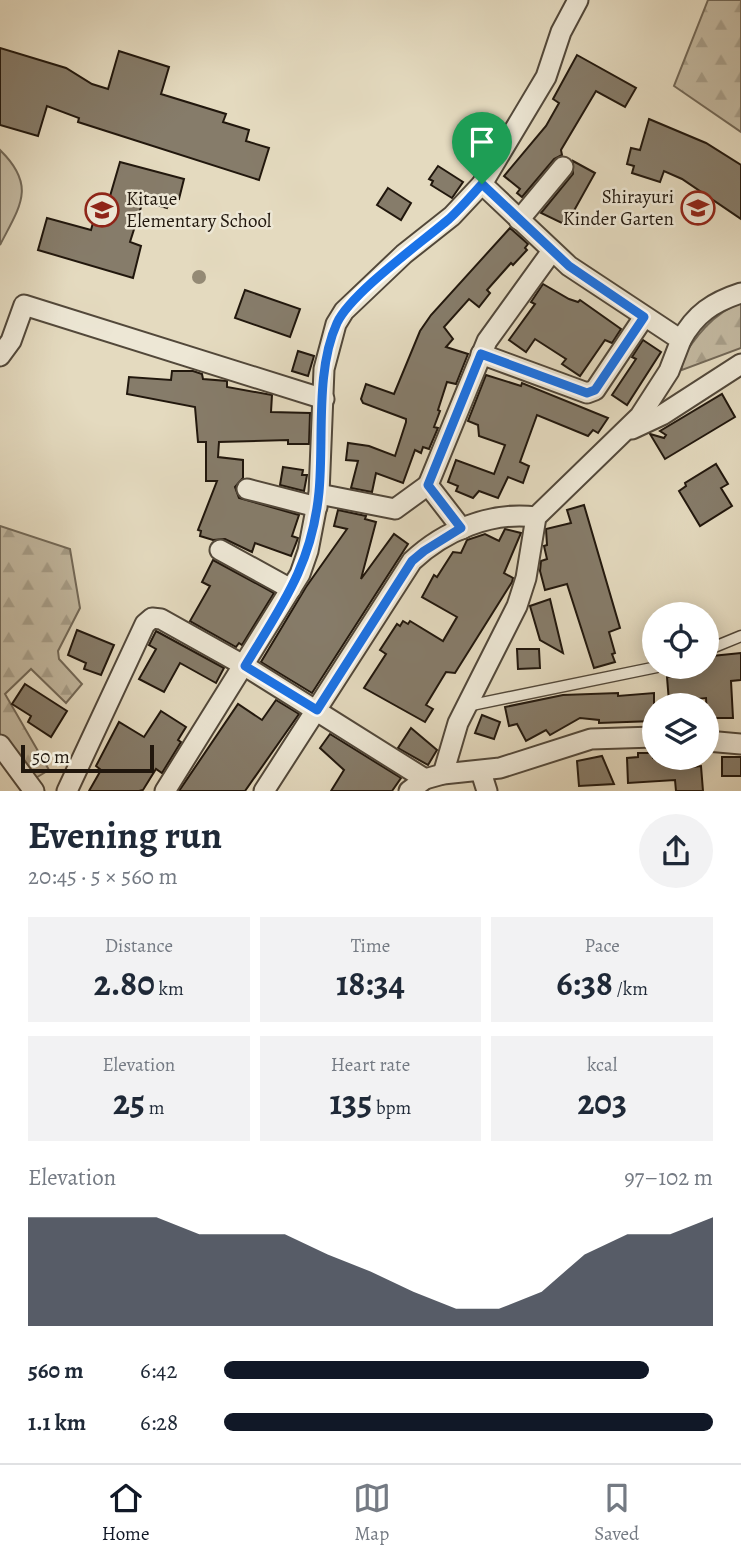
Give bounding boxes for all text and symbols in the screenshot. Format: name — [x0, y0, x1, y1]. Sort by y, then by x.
pin — [452, 112, 512, 184]
icon: arrive — [463, 123, 501, 161]
place label: Shirayuri Kinder Garten — [563, 184, 674, 232]
place label: Kitaue Elementary School — [126, 186, 272, 234]
school or university icon: Shirayuri Kinder Garten — [679, 189, 717, 227]
school or university icon: Kitaue Elementary School — [83, 191, 121, 229]
map controls — [642, 602, 719, 770]
button: locate — [642, 602, 719, 679]
button: layers — [642, 693, 719, 770]
scale bar — [21, 742, 154, 774]
text: 50 m — [32, 744, 70, 770]
text: Evening run — [28, 809, 222, 861]
button: share — [639, 814, 713, 888]
text: 20:45 · 5 × 560 m — [28, 861, 178, 892]
text: Distance — [105, 933, 173, 959]
text: Time — [351, 933, 390, 959]
text: Pace — [585, 933, 620, 959]
text: 2.80 — [94, 959, 155, 1007]
text: 18:34 — [336, 959, 405, 1007]
text: 6:38 — [556, 959, 613, 1007]
text: km — [155, 976, 184, 1002]
text: /km — [613, 976, 648, 1002]
text: Elevation — [102, 1052, 175, 1078]
text: Heart rate — [331, 1052, 410, 1078]
text: kcal — [587, 1052, 617, 1078]
text: 25 — [113, 1078, 145, 1126]
text: 135 — [330, 1078, 372, 1126]
text: 203 — [577, 1078, 627, 1126]
text: m — [145, 1095, 165, 1121]
text: bpm — [372, 1095, 411, 1121]
text: Elevation — [28, 1162, 116, 1193]
text: 97–102 m — [624, 1162, 713, 1193]
text: 560 m — [28, 1355, 83, 1386]
text: 6:42 — [140, 1355, 177, 1386]
text: 1.1 km — [28, 1407, 86, 1438]
text: 6:28 — [140, 1407, 178, 1438]
tab: Home — [102, 1479, 149, 1547]
tab: Map — [353, 1479, 391, 1547]
tab: Saved — [594, 1479, 639, 1547]

